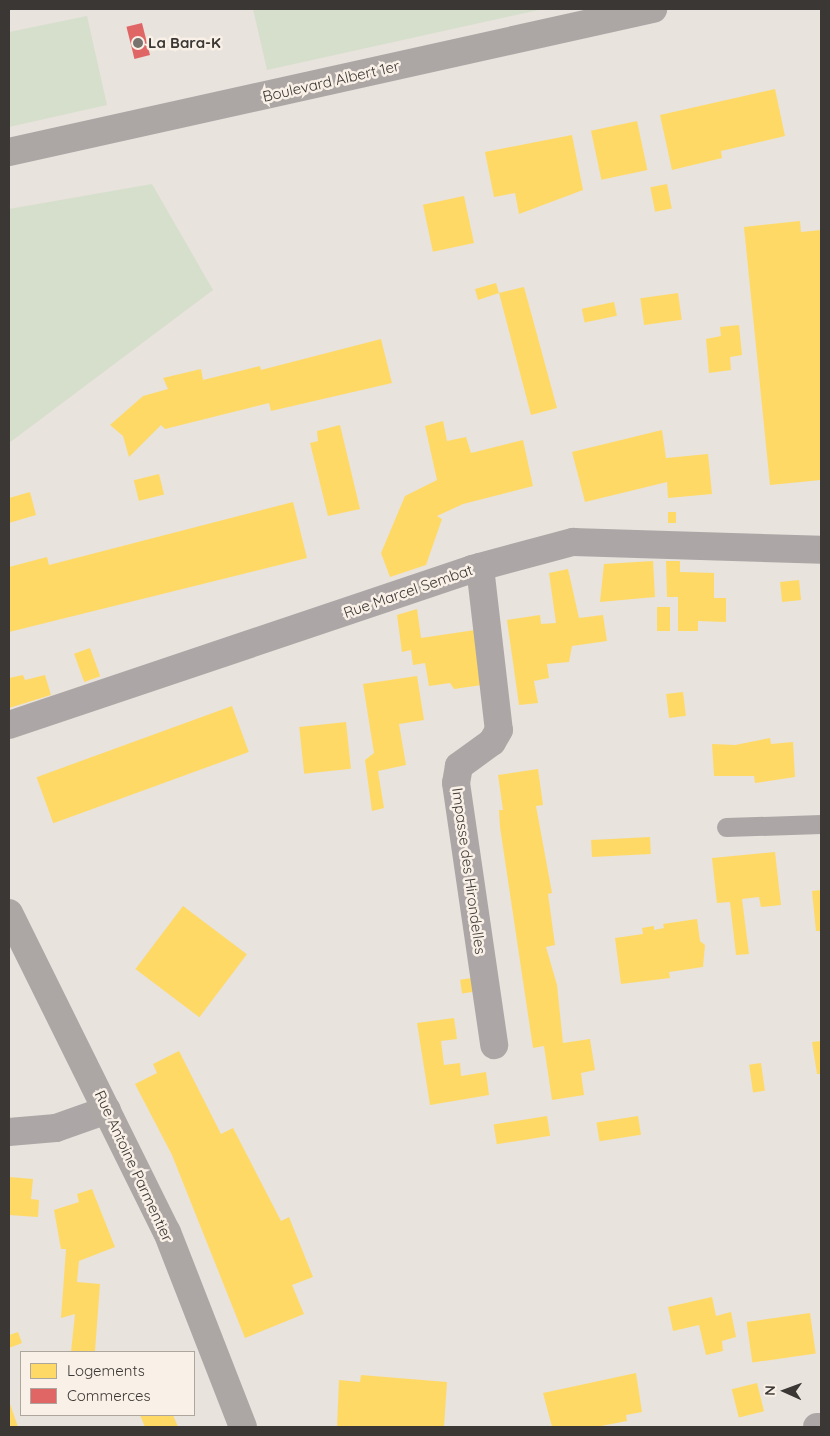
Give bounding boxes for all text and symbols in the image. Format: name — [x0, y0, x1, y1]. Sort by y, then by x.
place label: La Bara-K — [148, 34, 221, 52]
marker: La Bara-K — [132, 37, 144, 49]
street label: Boulevard Albert 1er — [261, 56, 401, 106]
street label: Rue Marcel Sembat — [341, 560, 475, 622]
street label: Impasse des Hirondelles — [448, 787, 490, 955]
street label: Rue Antoine Parmentier — [91, 1087, 177, 1245]
legend — [20, 1351, 195, 1416]
text: Logements — [67, 1361, 145, 1380]
north arrow — [760, 1366, 810, 1416]
text: N — [761, 1385, 779, 1396]
text: Commerces — [67, 1386, 150, 1405]

